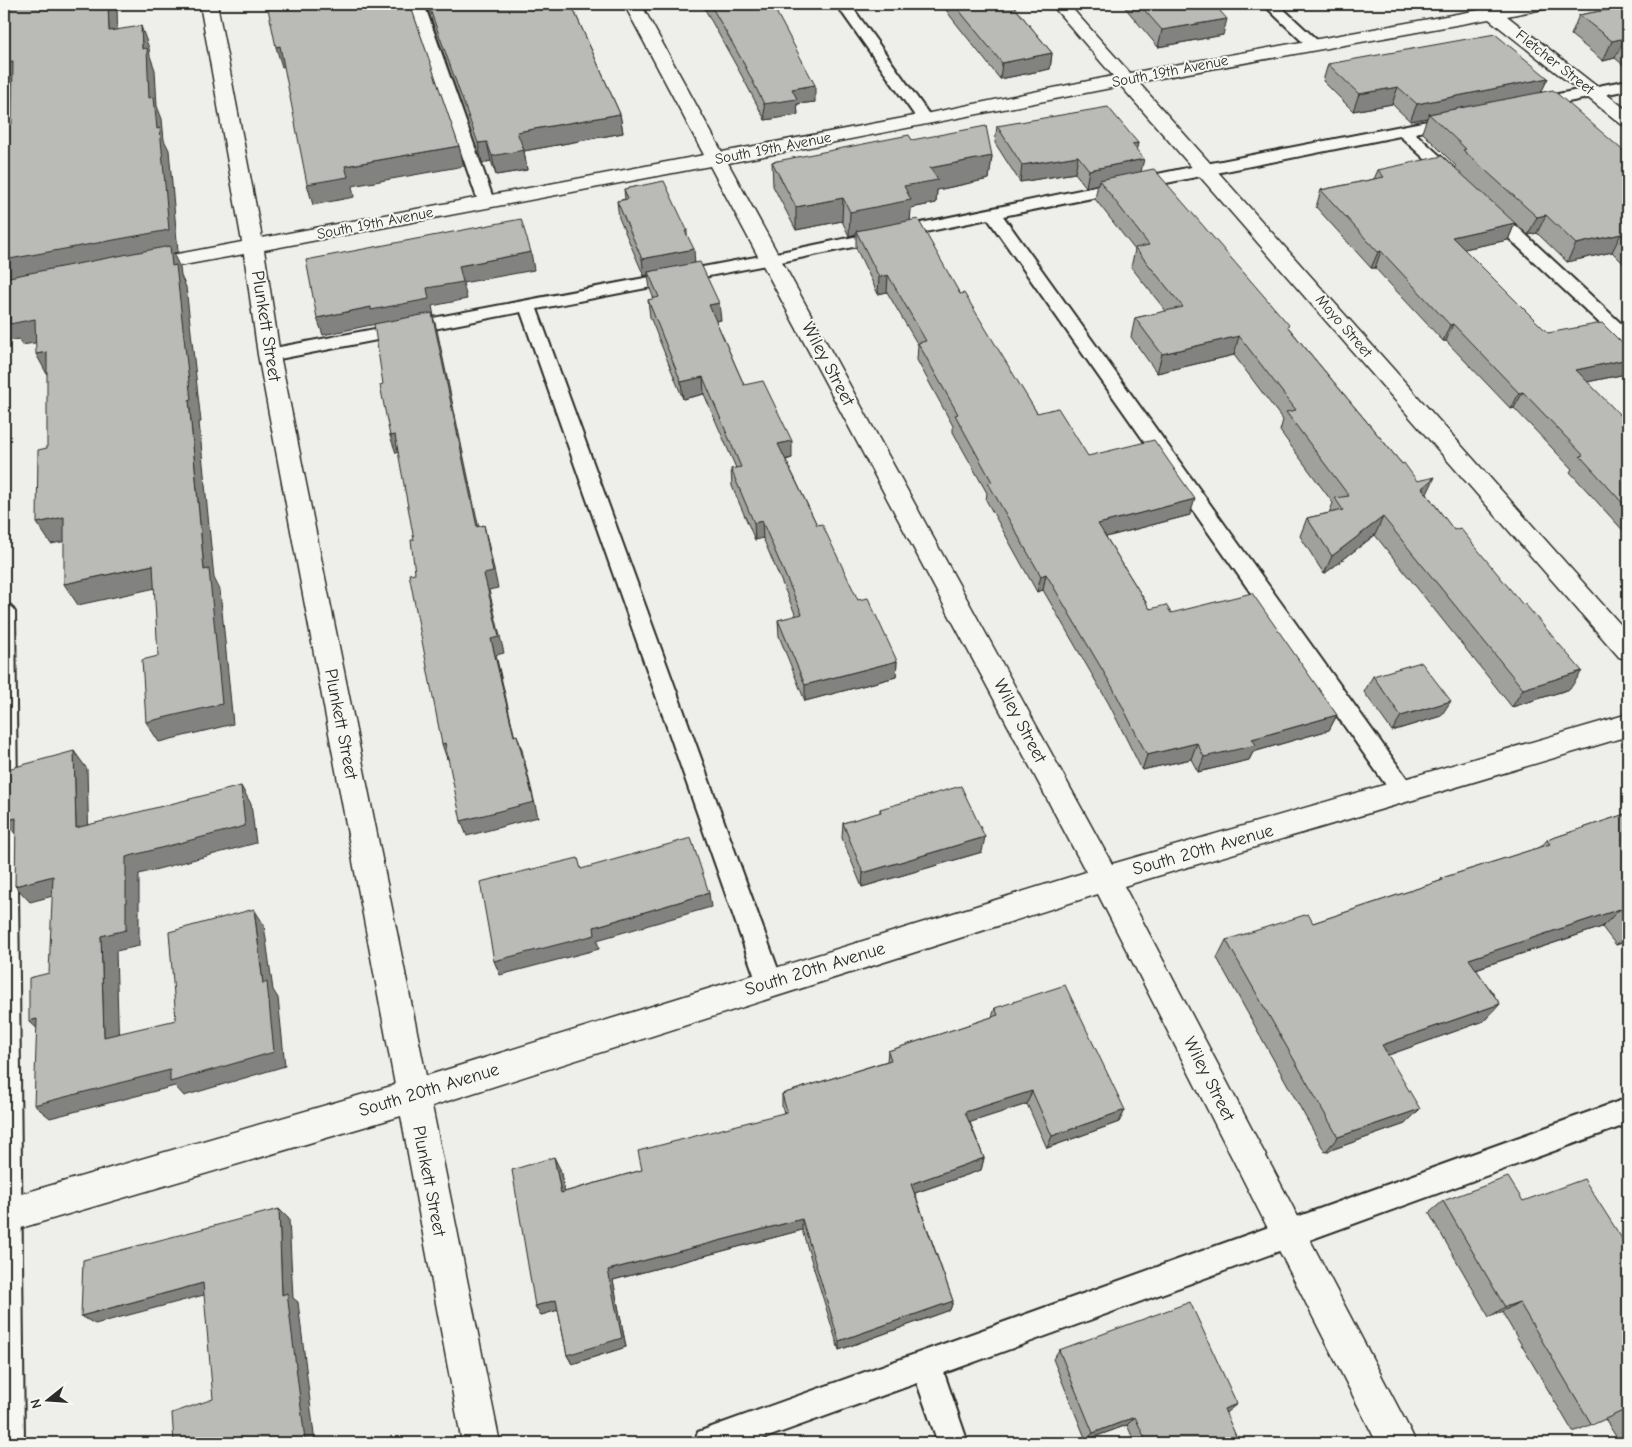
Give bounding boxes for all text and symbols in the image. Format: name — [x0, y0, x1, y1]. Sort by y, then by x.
street label: Fletcher Street — [1512, 26, 1598, 99]
street label: South 19th Avenue — [1110, 51, 1230, 91]
street label: South 19th Avenue — [713, 128, 833, 168]
street label: South 19th Avenue — [315, 203, 435, 243]
street label: Plunkett Street — [247, 269, 285, 384]
street label: Mayo Street — [1312, 291, 1377, 362]
street label: Wiley Street — [797, 319, 859, 410]
street label: Plunkett Street — [320, 667, 362, 782]
street label: Wiley Street — [989, 676, 1051, 767]
street label: South 20th Avenue — [1130, 820, 1276, 880]
street label: South 20th Avenue — [742, 938, 888, 1000]
street label: Wiley Street — [1179, 1033, 1240, 1125]
street label: South 20th Avenue — [356, 1059, 502, 1121]
street label: Plunkett Street — [408, 1124, 450, 1239]
north arrow — [22, 1374, 72, 1424]
text: N — [27, 1397, 46, 1411]

